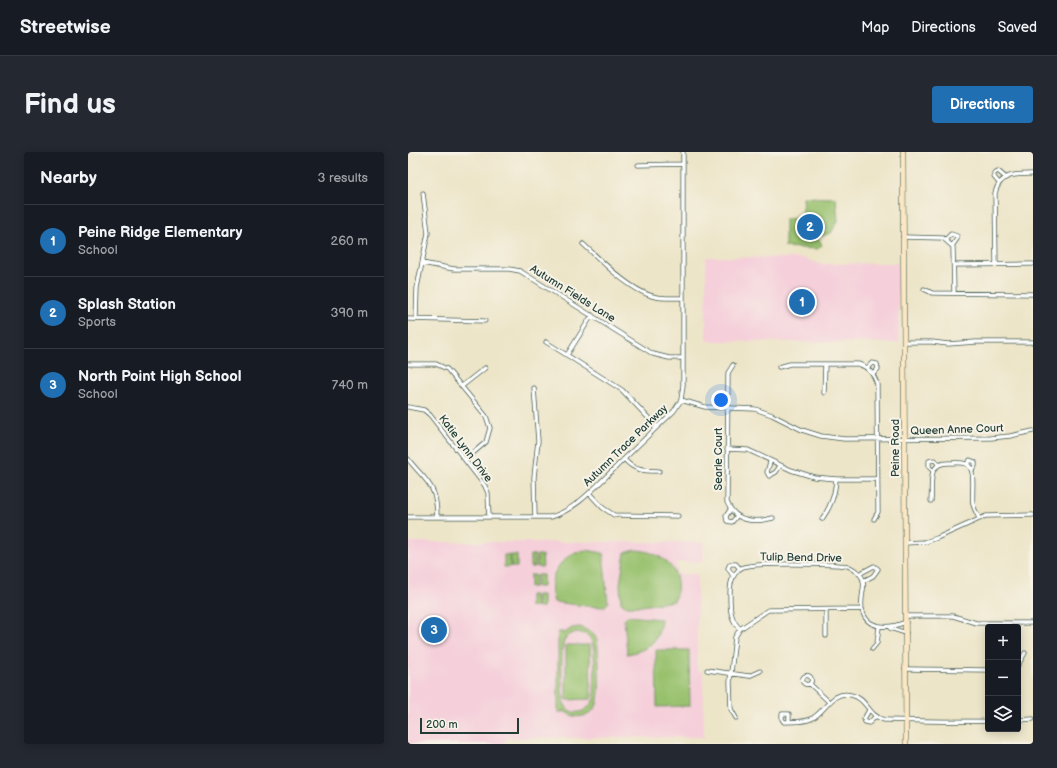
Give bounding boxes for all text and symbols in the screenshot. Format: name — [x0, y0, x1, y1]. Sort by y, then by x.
text: Streetwise — [20, 16, 111, 39]
text: Map — [861, 19, 889, 36]
text: Directions — [911, 19, 976, 36]
text: Saved — [998, 19, 1037, 36]
button: Directions — [932, 86, 1033, 123]
text: Find us — [24, 88, 116, 121]
text: Nearby — [40, 168, 97, 188]
text: 3 results — [317, 170, 368, 186]
pin: 2 — [797, 212, 823, 242]
text: Peine Ridge Elementary — [78, 223, 242, 242]
text: 1 — [50, 233, 56, 249]
text: 260 m — [330, 233, 368, 249]
text: School — [78, 242, 118, 258]
street label: Autumn Fields Lane — [528, 262, 618, 325]
pin: 1 — [789, 287, 815, 317]
text: Splash Station — [78, 295, 176, 314]
text: 2 — [49, 305, 57, 321]
text: 390 m — [331, 305, 368, 321]
text: Sports — [78, 314, 116, 330]
text: North Point High School — [78, 367, 242, 386]
text: 3 — [49, 377, 57, 393]
text: 740 m — [332, 377, 368, 393]
text: School — [78, 386, 118, 402]
your location — [711, 390, 731, 410]
street label: Autumn Trace Parkway — [581, 402, 670, 489]
street label: Katie Lynn Drive — [436, 412, 495, 485]
street label: Peine Road — [889, 419, 902, 477]
street label: Queen Anne Court — [910, 421, 1004, 438]
street label: Searle Court — [712, 427, 725, 490]
street label: Tulip Bend Drive — [760, 550, 842, 565]
pin: 3 — [421, 615, 447, 645]
map controls — [985, 624, 1021, 732]
button: + — [985, 624, 1021, 660]
button: − — [985, 660, 1021, 696]
button: layers — [985, 696, 1021, 732]
scale bar — [420, 716, 519, 735]
text: 200 m — [426, 718, 458, 731]

